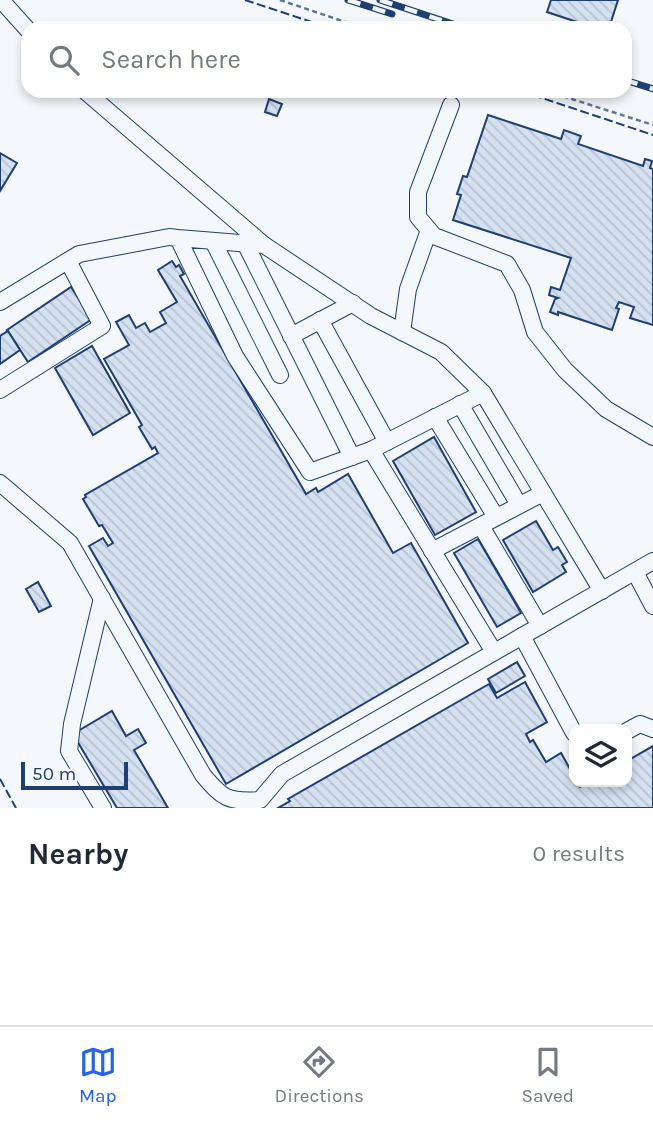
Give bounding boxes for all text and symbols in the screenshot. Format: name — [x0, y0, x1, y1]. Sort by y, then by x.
search box — [21, 21, 632, 98]
icon: search — [45, 41, 83, 79]
text: Search here — [101, 44, 241, 75]
map controls — [569, 724, 632, 787]
button: layers — [569, 724, 632, 787]
scale bar — [21, 759, 128, 791]
text: 50 m — [32, 763, 76, 785]
text: Nearby — [28, 836, 128, 872]
text: 0 results — [533, 840, 625, 867]
tab: Map — [79, 1043, 117, 1107]
tab: Directions — [275, 1043, 364, 1107]
tab: Saved — [522, 1043, 574, 1107]

